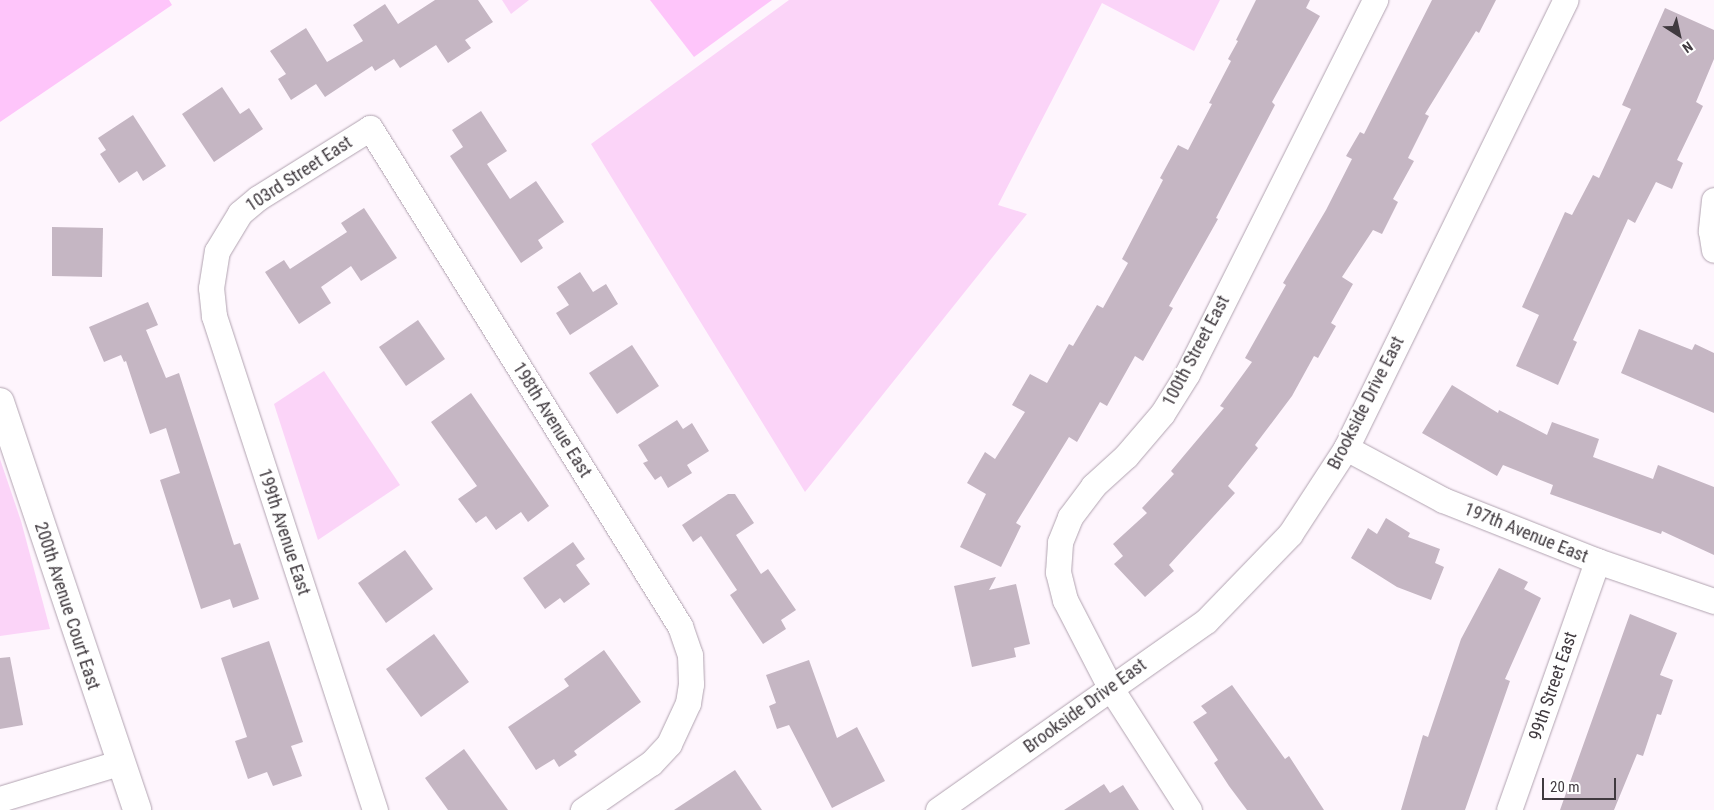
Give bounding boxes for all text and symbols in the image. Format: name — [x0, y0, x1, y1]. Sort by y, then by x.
north arrow — [1654, 10, 1704, 60]
text: N — [1680, 38, 1696, 56]
street label: 103rd Street East — [242, 132, 356, 216]
street label: 100th Street East — [1158, 292, 1234, 410]
street label: Brookside Drive East — [1323, 333, 1409, 473]
street label: 198th Avenue East — [508, 358, 596, 482]
street label: 199th Avenue East — [253, 466, 315, 598]
street label: 197th Avenue East — [1461, 498, 1591, 568]
street label: 200th Avenue Court East — [30, 519, 104, 693]
street label: 99th Street East — [1524, 629, 1582, 743]
street label: Brookside Drive East — [1019, 654, 1151, 758]
scale bar — [1544, 768, 1618, 800]
text: 20 m — [1550, 778, 1580, 796]

